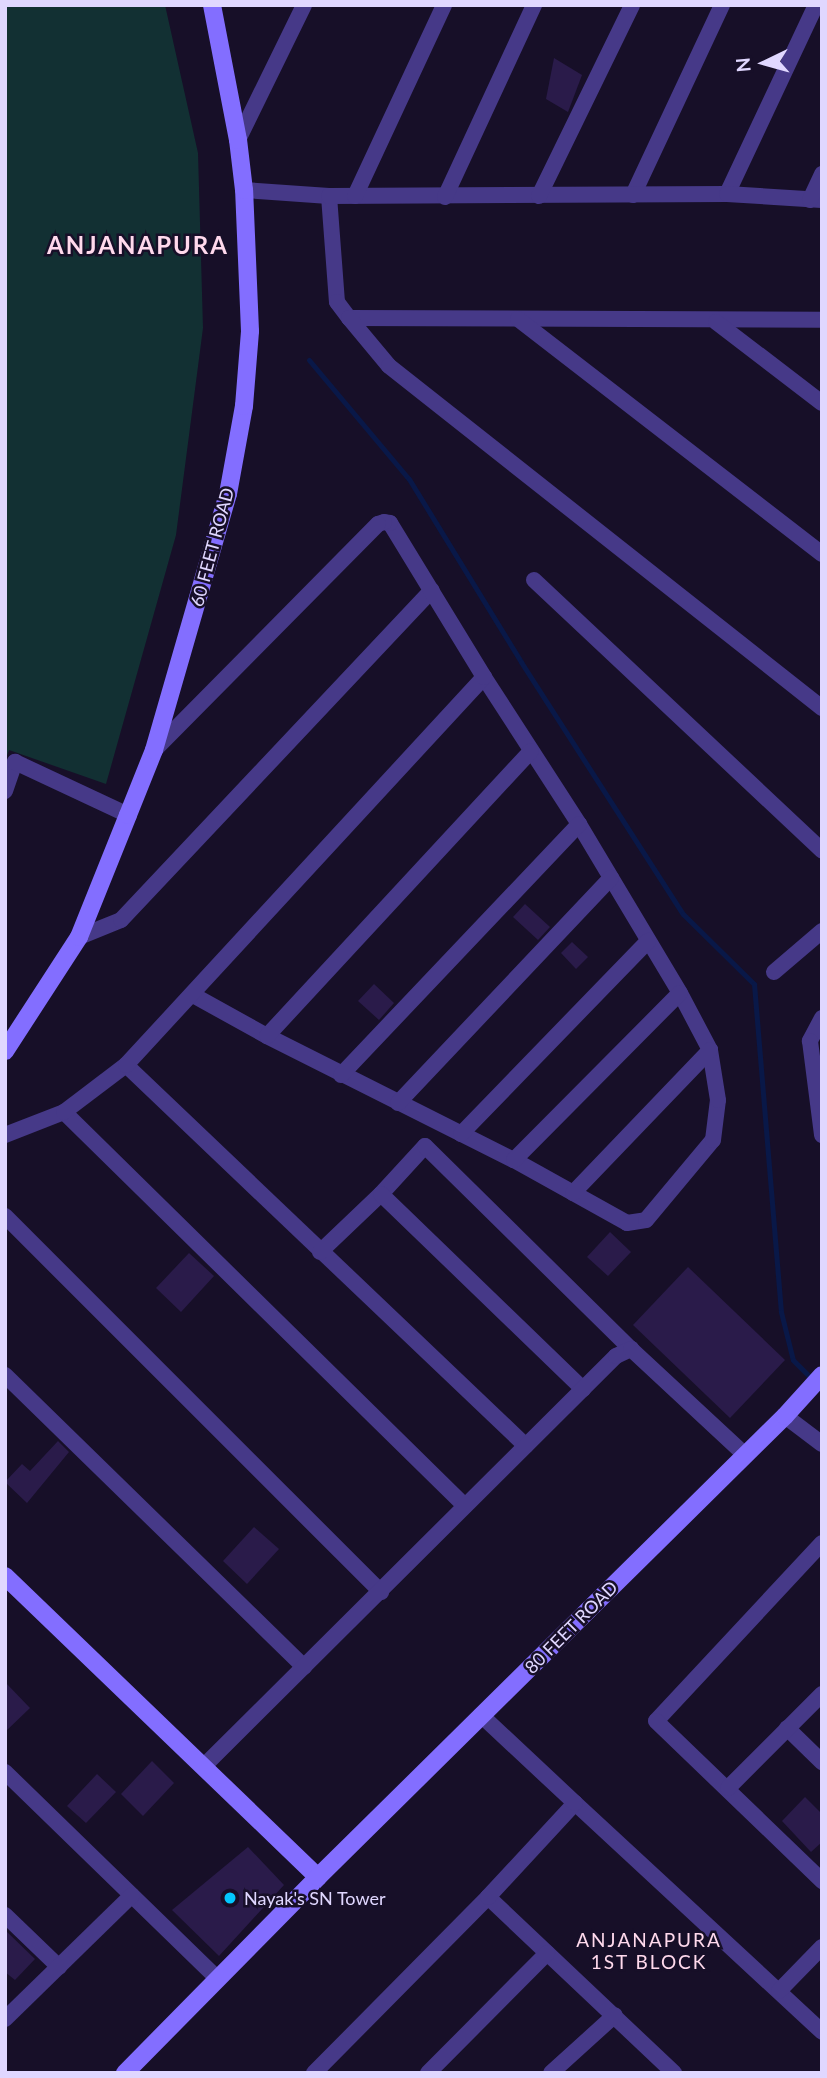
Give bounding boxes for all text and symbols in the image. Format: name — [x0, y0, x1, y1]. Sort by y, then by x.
north arrow — [729, 28, 799, 98]
text: N — [730, 57, 755, 73]
district label: ANJANAPURA — [48, 231, 228, 259]
street label: 60 FEET ROAD — [186, 485, 238, 609]
street label: 80 FEET ROAD — [520, 1576, 622, 1678]
place label: Nayak's SN Tower — [244, 1887, 386, 1909]
marker: Nayak's SN Tower — [222, 1890, 238, 1906]
district label: ANJANAPURA 1ST BLOCK — [577, 1929, 721, 1973]

